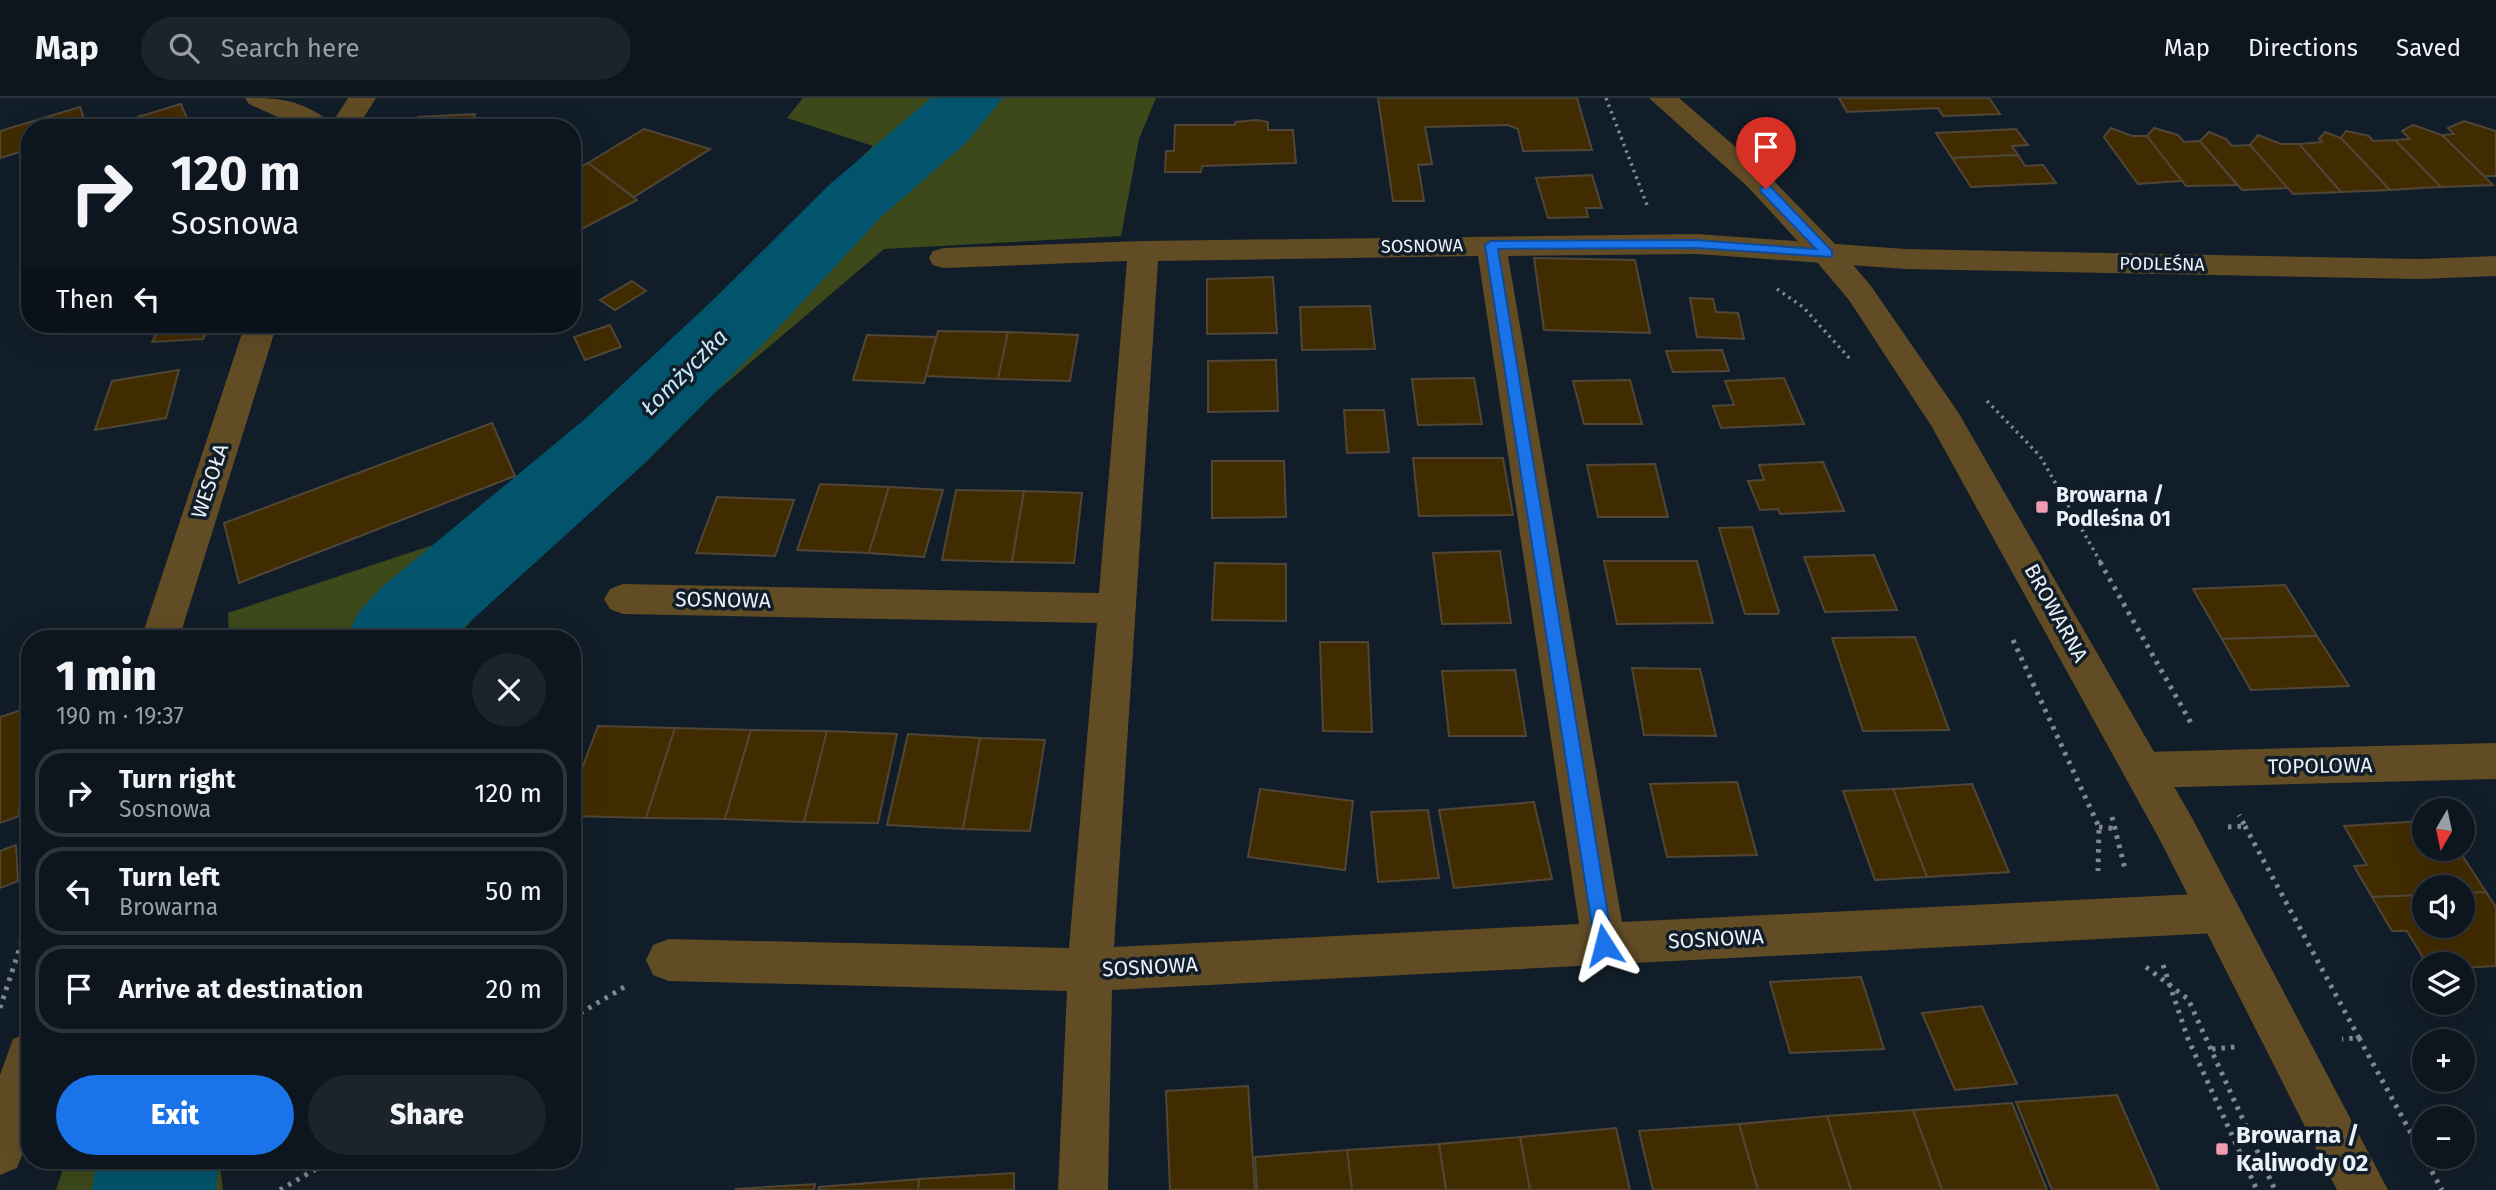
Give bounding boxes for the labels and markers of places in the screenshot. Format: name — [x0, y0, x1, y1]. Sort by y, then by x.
pin — [1736, 117, 1796, 189]
place label: Browarna / Podleśna 01 — [2056, 482, 2171, 532]
marker: Browarna / Podleśna 01 — [2034, 499, 2050, 515]
place label: Browarna / Kaliwody 02 — [2236, 1121, 2368, 1177]
marker: Browarna / Kaliwody 02 — [2214, 1141, 2230, 1157]

